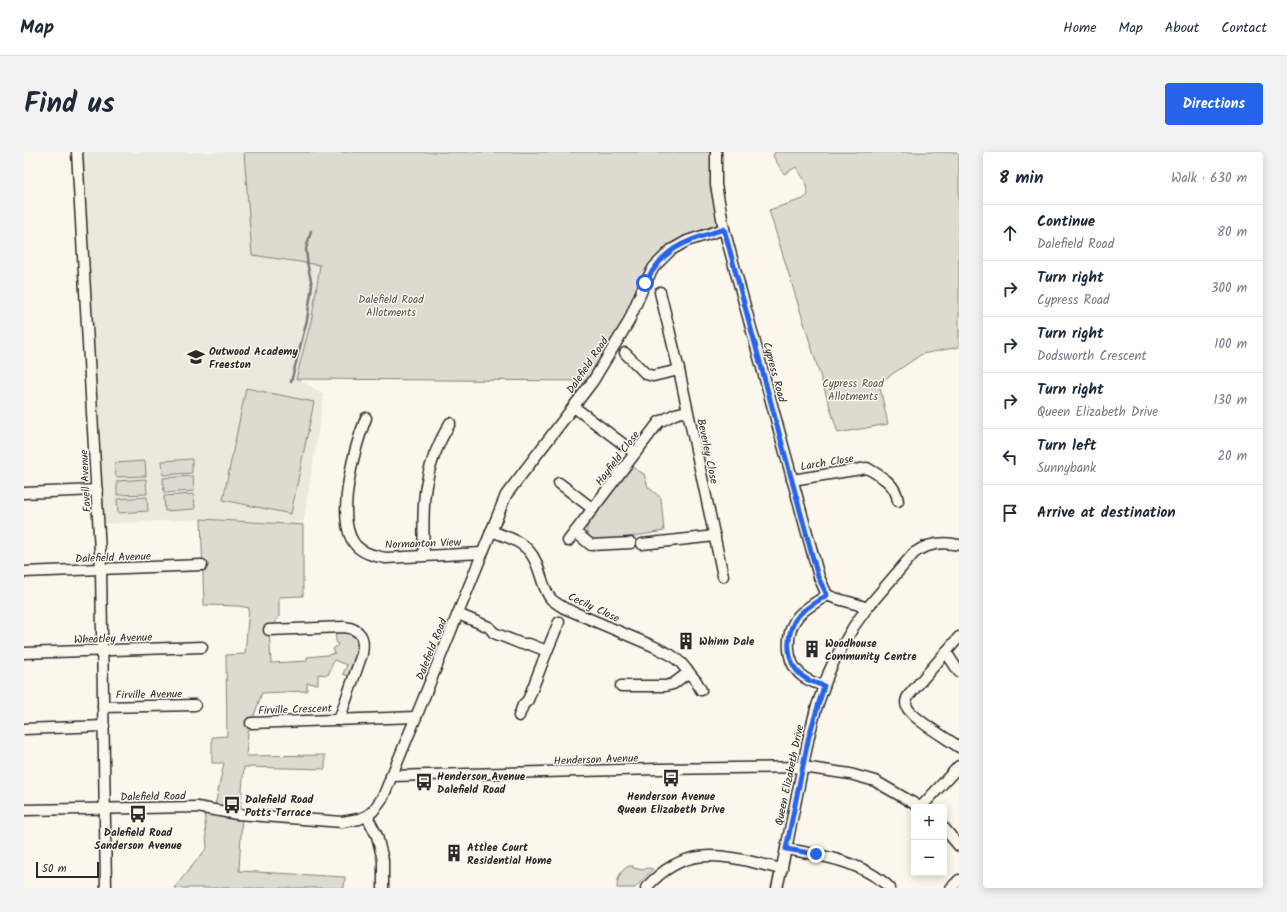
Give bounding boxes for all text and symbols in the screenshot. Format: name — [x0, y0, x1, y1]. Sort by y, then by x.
text: Map — [20, 13, 54, 43]
text: Home — [1063, 17, 1097, 39]
text: Map — [1119, 17, 1143, 39]
text: About — [1165, 17, 1199, 39]
text: Contact — [1221, 17, 1267, 39]
text: Find us — [24, 82, 115, 127]
button: Directions — [1165, 83, 1263, 125]
text: 8 min — [999, 165, 1043, 192]
text: Walk · 630 m — [1171, 168, 1247, 189]
text: Continue — [1037, 210, 1095, 234]
icon: ahead — [999, 222, 1021, 244]
text: 80 m — [1217, 222, 1247, 243]
text: Dalefield Road — [1037, 234, 1114, 255]
text: Turn right — [1037, 266, 1104, 290]
route start — [636, 274, 654, 292]
icon: right — [999, 278, 1021, 300]
text: 300 m — [1211, 278, 1247, 299]
text: Cypress Road — [1037, 290, 1110, 311]
park label: Dalefield Road Allotments — [358, 291, 424, 322]
text: Turn right — [1037, 322, 1104, 346]
street label: Dalefield Road — [562, 333, 614, 398]
icon: right — [999, 334, 1021, 356]
text: 100 m — [1214, 334, 1247, 355]
street label: Cypress Road — [757, 340, 791, 405]
place label: Outwood Academy Freeston — [209, 343, 298, 374]
text: Dodsworth Crescent — [1037, 346, 1147, 367]
school or university icon: Outwood Academy Freeston — [186, 347, 206, 367]
park label: Cypress Road Allotments — [822, 375, 884, 406]
text: Turn right — [1037, 378, 1104, 402]
icon: right — [999, 390, 1021, 412]
text: 130 m — [1213, 390, 1247, 411]
text: Queen Elizabeth Drive — [1037, 402, 1158, 423]
street label: Beverley Close — [691, 417, 723, 486]
street label: Hayfield Close — [591, 427, 645, 490]
text: Turn left — [1037, 434, 1097, 458]
icon: left — [999, 446, 1021, 468]
text: 20 m — [1217, 446, 1247, 467]
street label: Favell Avenue — [75, 449, 97, 513]
street label: Larch Close — [799, 450, 855, 476]
text: Sunnybank — [1037, 458, 1096, 479]
text: Arrive at destination — [1037, 501, 1176, 525]
icon: arrive — [999, 502, 1021, 524]
street label: Normanton View — [385, 534, 462, 554]
street label: Dalefield Avenue — [75, 548, 151, 568]
street label: Cecily Close — [565, 588, 622, 628]
street label: Dalefield Road — [411, 615, 453, 683]
street label: Wheatley Avenue — [74, 629, 153, 649]
building icon: Whinn Dale — [676, 631, 696, 651]
place label: Whinn Dale — [699, 633, 755, 651]
place label: Woodhouse Community Centre — [825, 635, 917, 666]
building icon: Woodhouse Community Centre — [802, 639, 822, 659]
street label: Firville Avenue — [116, 685, 182, 705]
street label: Firville Crescent — [258, 700, 333, 720]
street label: Queen Elizabeth Drive — [771, 723, 809, 827]
street label: Henderson Avenue — [553, 750, 639, 770]
place label: Henderson Avenue Dalefield Road — [437, 768, 526, 799]
bus stop icon: Henderson Avenue Queen Elizabeth Drive — [661, 768, 681, 788]
bus stop icon: Henderson Avenue Dalefield Road — [414, 772, 434, 792]
street label: Dalefield Road — [120, 787, 186, 807]
place label: Henderson Avenue Queen Elizabeth Drive — [617, 788, 725, 819]
place label: Dalefield Road Potts Terrace — [245, 791, 315, 822]
bus stop icon: Dalefield Road Potts Terrace — [222, 795, 242, 815]
bus stop icon: Dalefield Road Sanderson Avenue — [128, 804, 148, 824]
map controls — [911, 804, 947, 876]
button: + — [911, 804, 947, 840]
place label: Dalefield Road Sanderson Avenue — [94, 824, 182, 855]
place label: Attlee Court Residential Home — [467, 839, 552, 870]
button: − — [911, 840, 947, 876]
building icon: Attlee Court Residential Home — [444, 843, 464, 863]
route end — [807, 845, 825, 863]
scale bar — [36, 860, 99, 879]
text: 50 m — [42, 860, 67, 878]

